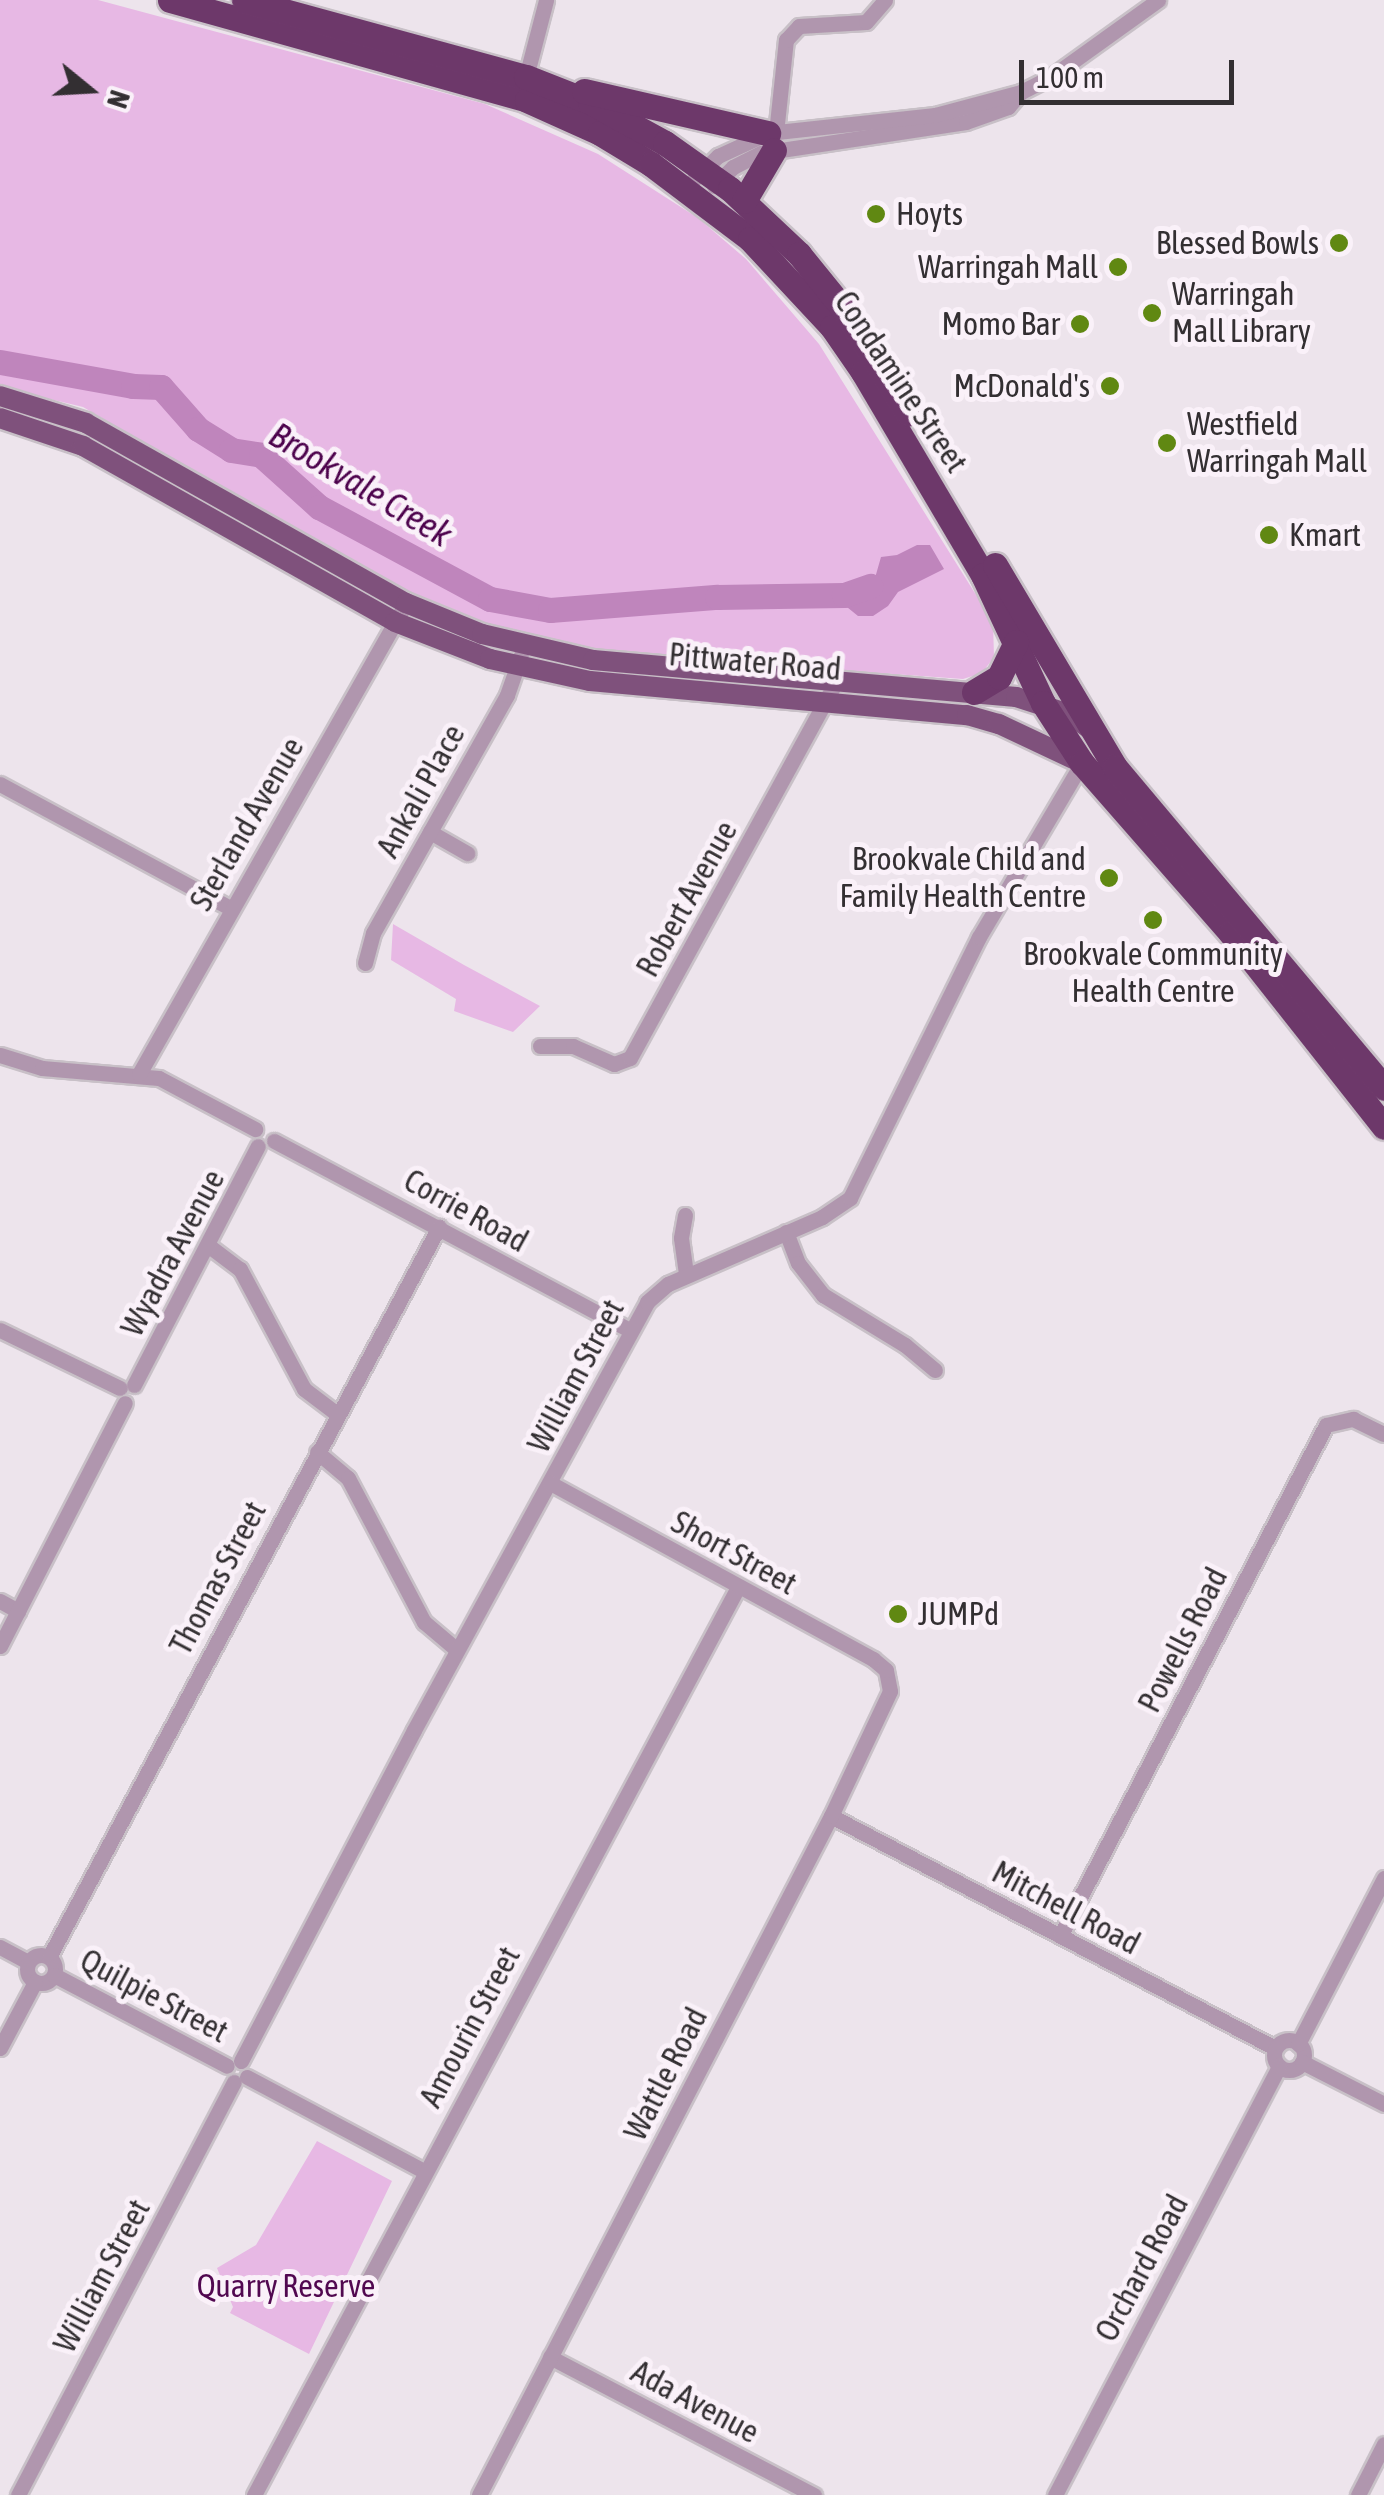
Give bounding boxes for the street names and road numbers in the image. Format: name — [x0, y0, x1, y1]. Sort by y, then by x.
street label: Condamine Street — [826, 284, 976, 480]
street label: Pittwater Road — [667, 635, 843, 689]
street label: Ankali Place — [369, 718, 473, 864]
street label: Sterland Avenue — [182, 731, 312, 917]
street label: Robert Avenue — [629, 814, 745, 984]
street label: Corrie Road — [397, 1161, 535, 1261]
street label: Wyadra Avenue — [113, 1163, 233, 1343]
street label: William Street — [520, 1293, 632, 1459]
street label: Thomas Street — [162, 1495, 274, 1661]
street label: Short Street — [665, 1503, 803, 1603]
street label: Powells Road — [1130, 1561, 1236, 1719]
street label: Mitchell Road — [985, 1853, 1147, 1963]
street label: Amourin Street — [412, 1940, 528, 2114]
street label: Quilpie Street — [74, 1941, 234, 2051]
street label: Wattle Road — [616, 2001, 716, 2147]
street label: Orchard Road — [1087, 2188, 1197, 2348]
street label: William Street — [46, 2193, 158, 2359]
street label: Ada Avenue — [625, 2352, 765, 2452]

